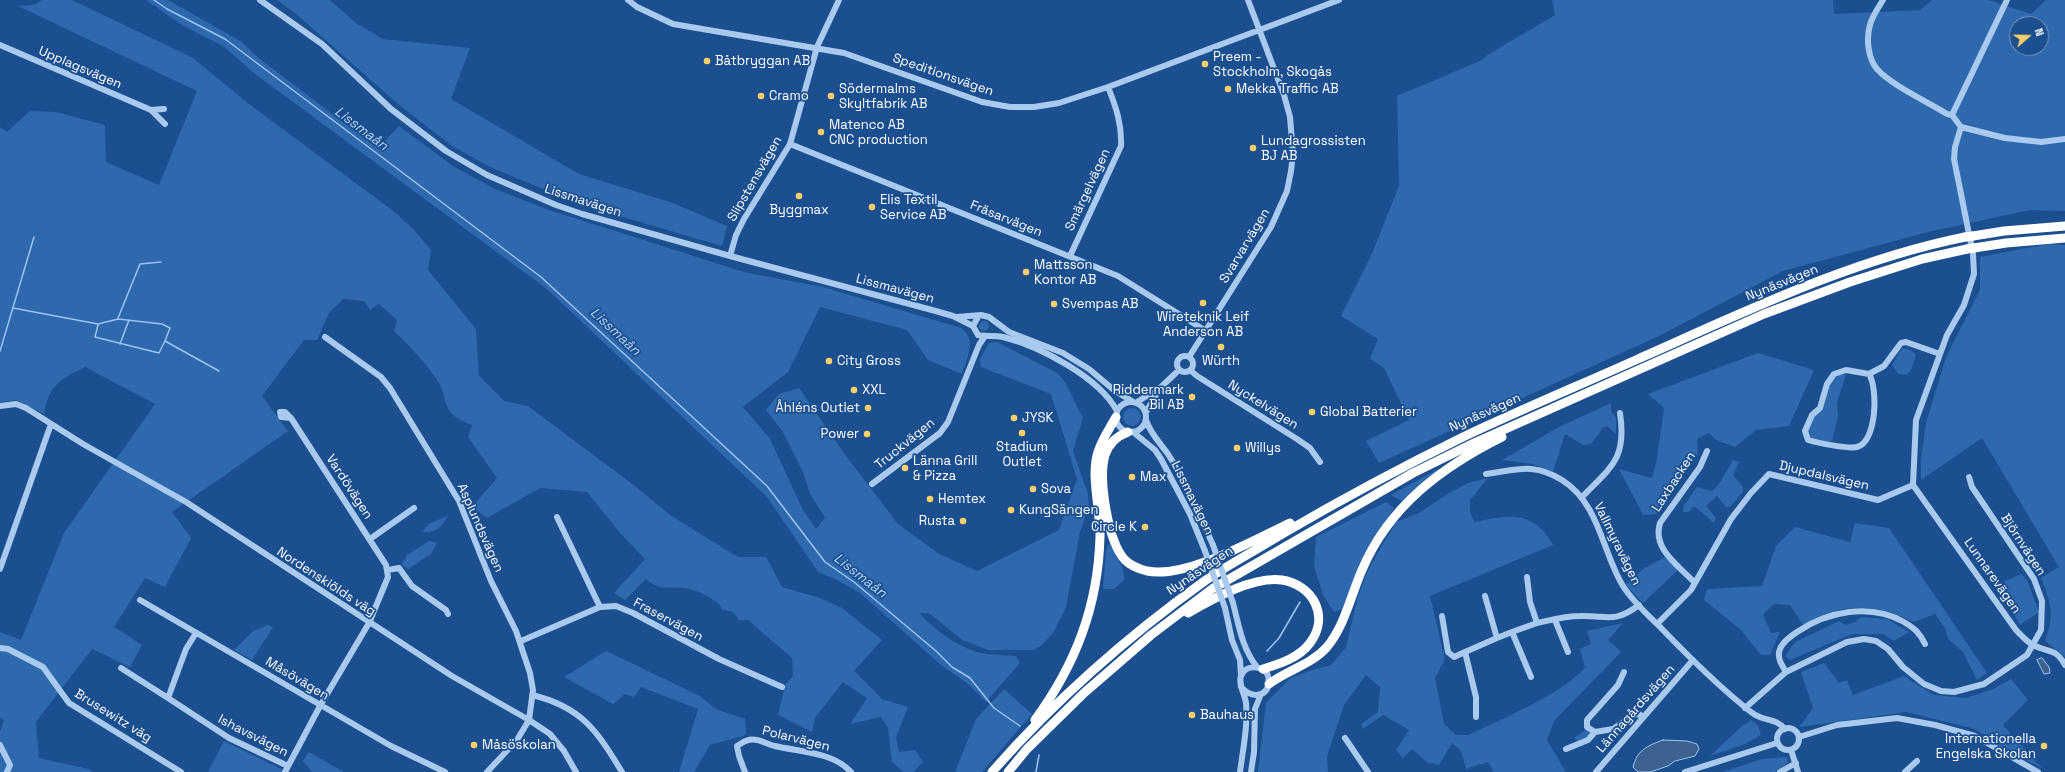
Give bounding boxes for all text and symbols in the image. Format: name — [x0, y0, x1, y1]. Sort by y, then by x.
north arrow — [2009, 16, 2049, 56]
text: N — [2031, 26, 2047, 38]
street label: Upplagsvägen — [36, 43, 124, 93]
place label: Preem - Stockholm, Skogås — [1213, 49, 1332, 80]
street label: Speditionsvägen — [891, 50, 995, 100]
place label: Båtbryggan AB — [715, 53, 810, 69]
marker: Båtbryggan AB — [702, 56, 712, 66]
marker: Preem - Stockholm, Skogås — [1200, 59, 1210, 69]
place label: Södermalms Skyltfabrik AB — [839, 81, 927, 112]
place label: Mekka Traffic AB — [1236, 81, 1339, 97]
marker: Mekka Traffic AB — [1223, 84, 1233, 94]
place label: Cramo — [769, 88, 809, 104]
marker: Cramo — [756, 91, 766, 101]
marker: Södermalms Skyltfabrik AB — [826, 91, 836, 101]
water label: Lissmaån — [331, 103, 391, 155]
place label: Matenco AB CNC production — [829, 117, 928, 148]
marker: Matenco AB CNC production — [816, 127, 826, 137]
place label: Lundagrossisten BJ AB — [1261, 133, 1366, 164]
street label: Slipstensvägen — [724, 134, 786, 224]
marker: Lundagrossisten BJ AB — [1248, 143, 1258, 153]
street label: Smärgelvägen — [1062, 147, 1114, 233]
street label: Lissmavägen — [542, 181, 624, 221]
marker: Byggmax — [794, 191, 804, 201]
place label: Elis Textil Service AB — [880, 192, 946, 223]
street label: Fräsarvägen — [968, 197, 1044, 241]
place label: Byggmax — [769, 202, 829, 218]
marker: Elis Textil Service AB — [867, 202, 877, 212]
street label: Svarvarvägen — [1217, 206, 1273, 286]
place label: Mattsson Kontor AB — [1034, 257, 1096, 288]
street label: Nynäsvägen — [1744, 261, 1820, 305]
marker: Mattsson Kontor AB — [1021, 267, 1031, 277]
street label: Lissmavägen — [854, 271, 936, 307]
place label: Svempas AB — [1062, 296, 1138, 312]
marker: Wireteknik Leif Anderson AB — [1198, 298, 1208, 308]
marker: Svempas AB — [1049, 299, 1059, 309]
water label: Lissmaån — [586, 305, 644, 359]
place label: Wireteknik Leif Anderson AB — [1157, 309, 1249, 340]
marker: Würth — [1216, 342, 1226, 352]
place label: City Gross — [837, 353, 901, 369]
place label: Würth — [1202, 353, 1240, 369]
marker: City Gross — [824, 356, 834, 366]
street label: Nyckelvägen — [1225, 377, 1301, 433]
place label: XXL — [862, 382, 886, 398]
place label: Riddermark Bil AB — [1113, 382, 1184, 413]
marker: XXL — [849, 385, 859, 395]
street label: Nynäsvägen — [1447, 390, 1523, 436]
marker: Riddermark Bil AB — [1187, 392, 1197, 402]
place label: Åhléns Outlet — [776, 400, 860, 416]
marker: Åhléns Outlet — [863, 403, 873, 413]
place label: Global Batterier — [1320, 404, 1417, 420]
marker: Global Batterier — [1307, 407, 1317, 417]
place label: JYSK — [1022, 410, 1053, 426]
marker: JYSK — [1009, 413, 1019, 423]
street label: Truckvägen — [872, 415, 938, 473]
place label: Power — [821, 426, 859, 442]
marker: Stadium Outlet — [1017, 428, 1027, 438]
marker: Power — [862, 429, 872, 439]
place label: Stadium Outlet — [996, 439, 1048, 470]
place label: Willys — [1245, 440, 1281, 456]
marker: Willys — [1232, 443, 1242, 453]
street label: Laxbacken — [1649, 449, 1699, 515]
street label: Vardövägen — [322, 452, 376, 522]
place label: Länna Grill & Pizza — [913, 453, 977, 484]
street label: Lissmavägen — [1167, 458, 1217, 538]
street label: Djupdalsvägen — [1777, 458, 1871, 494]
marker: Länna Grill & Pizza — [900, 463, 910, 473]
place label: Max — [1140, 469, 1166, 485]
marker: Max — [1127, 472, 1137, 482]
street label: Asplundsvägen — [453, 481, 507, 575]
place label: Sova — [1041, 481, 1071, 497]
marker: Sova — [1028, 484, 1038, 494]
place label: Hemtex — [938, 491, 986, 507]
marker: Hemtex — [925, 494, 935, 504]
street label: Vallmyravägen — [1590, 500, 1644, 588]
place label: KungSängen — [1019, 502, 1098, 518]
marker: KungSängen — [1006, 505, 1016, 515]
street label: Björnvägen — [1997, 511, 2049, 579]
place label: Rusta — [919, 513, 955, 529]
marker: Rusta — [958, 516, 968, 526]
place label: Circle K — [1091, 519, 1137, 535]
marker: Circle K — [1140, 522, 1150, 532]
street label: Lunnarevägen — [1960, 535, 2024, 617]
street label: Nynäsvägen — [1164, 543, 1236, 599]
street label: Nordenskiölds väg — [274, 544, 378, 620]
water label: Lissmaån — [830, 550, 890, 602]
street label: Fraservägen — [630, 595, 706, 645]
street label: Måsövägen — [262, 654, 332, 704]
street label: Lännagårdsvägen — [1594, 662, 1678, 756]
street label: Brusewitz väg — [72, 686, 154, 746]
place label: Bauhaus — [1200, 707, 1254, 723]
marker: Bauhaus — [1187, 710, 1197, 720]
street label: Ishavsvägen — [215, 712, 291, 760]
street label: Polarvägen — [760, 723, 832, 755]
place label: Internationella Engelska Skolan — [1936, 731, 2036, 762]
place label: Måsöskolan — [482, 737, 556, 753]
marker: Måsöskolan — [469, 740, 479, 750]
marker: Internationella Engelska Skolan — [2039, 741, 2049, 751]

